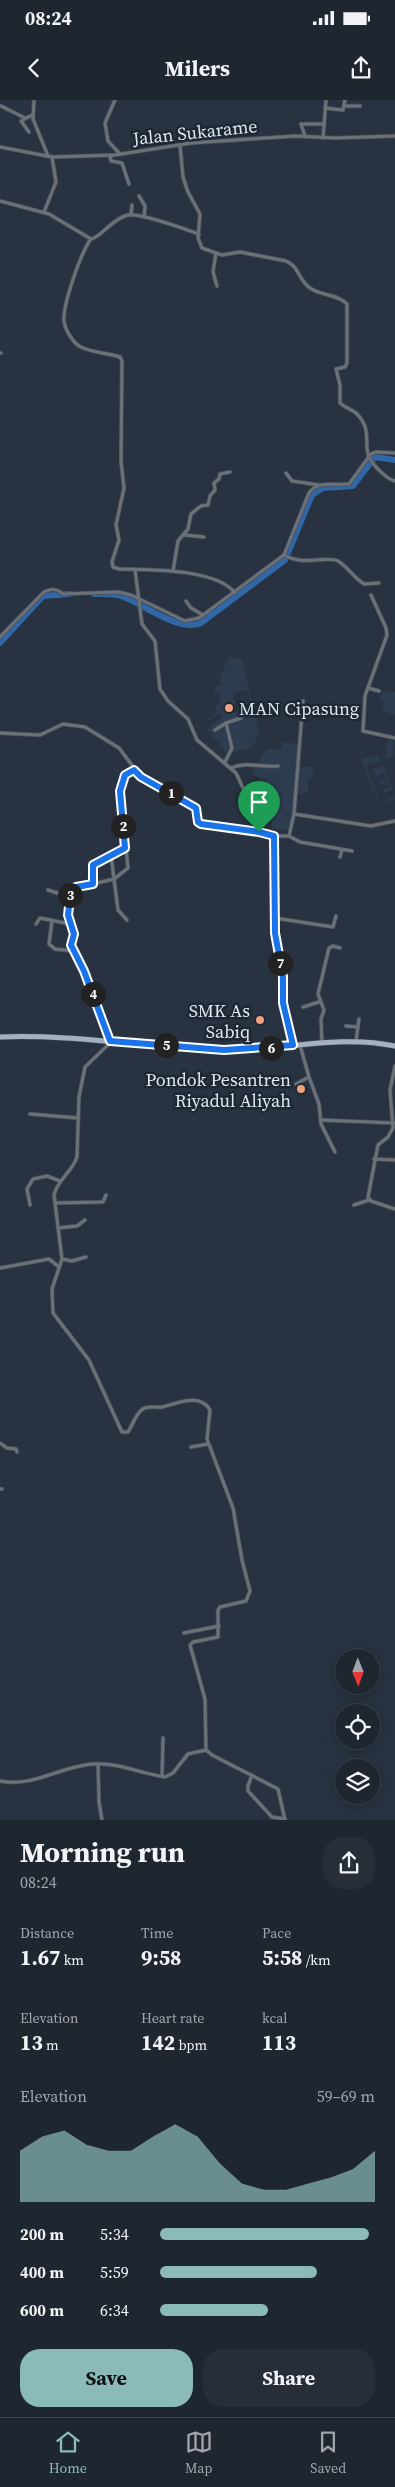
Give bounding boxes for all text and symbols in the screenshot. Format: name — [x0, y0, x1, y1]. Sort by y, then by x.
text: 08:24 — [25, 5, 72, 31]
text: Milers — [165, 53, 230, 83]
icon: back — [20, 54, 48, 82]
icon: share — [347, 54, 375, 82]
street label: Jalan Sukarame — [130, 113, 259, 151]
place label: MAN Cipasung — [239, 696, 359, 721]
marker: MAN Cipasung — [223, 702, 235, 714]
pin: 1 — [158, 780, 184, 806]
pin — [238, 781, 280, 832]
text: 1 — [168, 783, 175, 803]
icon: arrive — [245, 788, 273, 816]
pin: 2 — [110, 814, 136, 838]
text: 2 — [120, 816, 127, 836]
pin: 3 — [58, 882, 82, 908]
text: 3 — [67, 885, 74, 905]
pin: 7 — [268, 950, 292, 976]
text: 7 — [277, 953, 284, 973]
pin: 4 — [80, 982, 106, 1006]
text: 4 — [90, 984, 97, 1004]
place label: SMK As Sabiq — [189, 998, 251, 1044]
marker: SMK As Sabiq — [254, 1014, 266, 1026]
pin: 5 — [154, 1032, 178, 1058]
text: 5 — [163, 1035, 170, 1055]
pin: 6 — [258, 1036, 284, 1060]
text: 6 — [268, 1038, 275, 1058]
place label: Pondok Pesantren Riyadul Aliyah — [146, 1067, 291, 1113]
marker: Pondok Pesantren Riyadul Aliyah — [295, 1083, 307, 1095]
north arrow — [335, 1649, 380, 1694]
map controls — [335, 1649, 380, 1804]
button: locate — [335, 1704, 380, 1749]
button: layers — [335, 1759, 380, 1804]
text: Morning run — [20, 1833, 185, 1871]
button: share — [323, 1837, 375, 1889]
text: 08:24 — [20, 1871, 57, 1893]
text: Distance — [20, 1923, 74, 1943]
text: Time — [141, 1923, 173, 1943]
text: Pace — [262, 1923, 291, 1943]
text: 1.67 — [20, 1943, 60, 1972]
text: 9:58 — [141, 1943, 181, 1972]
text: 5:58 — [262, 1943, 302, 1972]
text: km — [60, 1950, 84, 1970]
text: /km — [302, 1950, 331, 1970]
text: Elevation — [20, 2008, 78, 2028]
text: Heart rate — [141, 2008, 204, 2028]
text: kcal — [262, 2008, 288, 2028]
text: 13 — [20, 2028, 43, 2057]
text: 142 — [141, 2028, 175, 2057]
text: 113 — [262, 2028, 296, 2057]
text: m — [43, 2035, 59, 2055]
text: bpm — [175, 2035, 207, 2055]
text: Elevation — [20, 2085, 87, 2107]
text: 59–69 m — [317, 2085, 375, 2107]
text: 200 m — [20, 2223, 64, 2245]
text: 5:34 — [100, 2223, 129, 2245]
text: 400 m — [20, 2261, 64, 2283]
text: 5:59 — [100, 2261, 129, 2283]
text: 600 m — [20, 2299, 64, 2321]
text: 6:34 — [100, 2299, 129, 2321]
button: Save — [20, 2349, 193, 2407]
button: Share — [203, 2349, 375, 2407]
tab: Home — [49, 2428, 87, 2478]
tab: Map — [185, 2428, 213, 2478]
tab: Saved — [310, 2428, 346, 2478]

